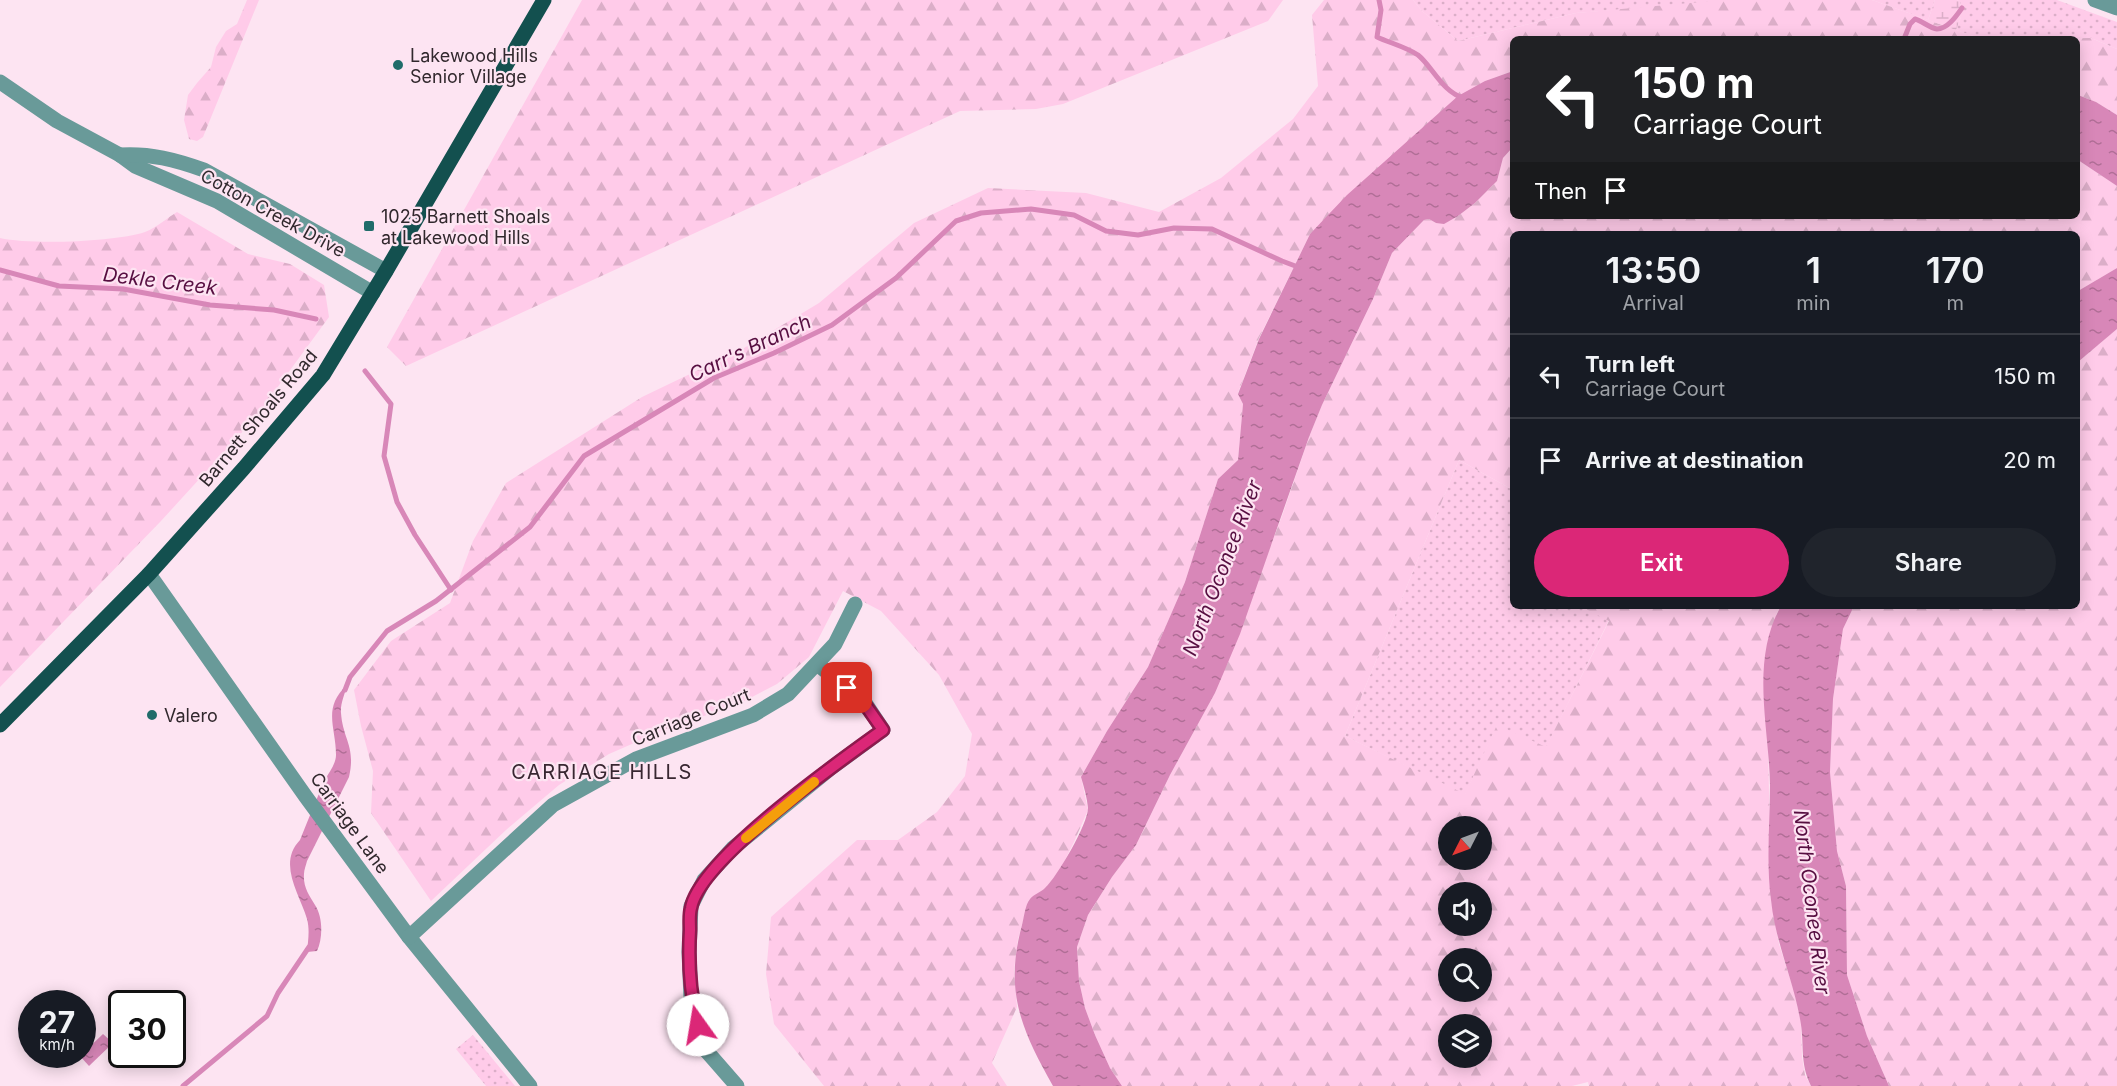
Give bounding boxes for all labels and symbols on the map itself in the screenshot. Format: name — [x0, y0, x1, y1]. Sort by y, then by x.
place label: Lakewood Hills Senior Village — [410, 45, 538, 87]
marker: Lakewood Hills Senior Village — [391, 58, 405, 72]
street label: Cotton Creek Drive — [197, 165, 349, 261]
place label: 1025 Barnett Shoals at Lakewood Hills — [381, 206, 550, 248]
marker: 1025 Barnett Shoals at Lakewood Hills — [362, 219, 376, 233]
water label: Dekle Creek — [102, 262, 219, 300]
water label: Carr's Branch — [685, 309, 815, 387]
street label: Barnett Shoals Road — [195, 345, 321, 491]
water label: North Oconee River — [1178, 477, 1267, 659]
pin — [821, 662, 872, 713]
street label: Carriage Court — [629, 684, 753, 750]
place label: Valero — [164, 705, 218, 726]
marker: Valero — [145, 708, 159, 722]
district label: CARRIAGE HILLS — [511, 760, 693, 784]
street label: Carriage Lane — [306, 768, 394, 878]
water label: North Oconee River — [1789, 808, 1835, 996]
north arrow — [1438, 816, 1492, 870]
speed limit sign: 30 — [108, 990, 186, 1068]
position arrow — [666, 993, 730, 1057]

